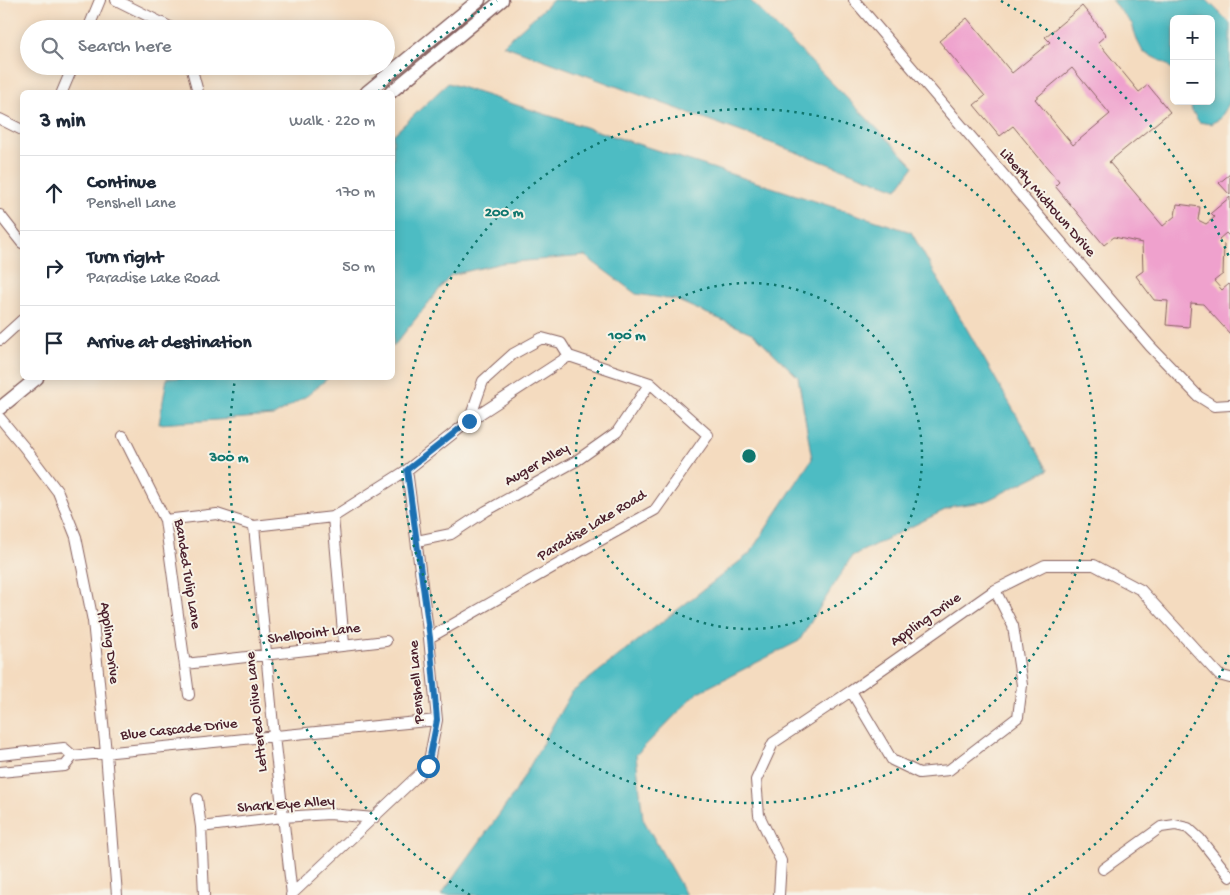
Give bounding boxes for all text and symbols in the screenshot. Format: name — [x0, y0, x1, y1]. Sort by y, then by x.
map controls — [1170, 15, 1215, 105]
button: + — [1170, 15, 1215, 60]
search box — [20, 20, 395, 75]
icon: search — [38, 34, 66, 62]
text: Search here — [78, 36, 172, 59]
button: − — [1170, 60, 1215, 105]
text: 3 min — [40, 110, 85, 135]
text: Walk · 220 m — [289, 113, 375, 132]
street label: Liberty Midtown Drive — [995, 145, 1099, 261]
text: Continue — [87, 172, 156, 195]
icon: ahead — [40, 179, 68, 207]
text: 170 m — [336, 184, 375, 203]
text: Penshell Lane — [87, 195, 176, 214]
text: 200 m — [485, 204, 524, 222]
text: Turn right — [87, 247, 163, 270]
icon: right — [40, 254, 68, 282]
text: 50 m — [342, 259, 375, 278]
text: Paradise Lake Road — [87, 270, 219, 289]
text: 100 m — [607, 327, 646, 345]
icon: arrive — [40, 329, 68, 357]
text: Arrive at destination — [87, 332, 251, 355]
route end — [458, 410, 481, 433]
street label: Auger Alley — [501, 439, 573, 491]
centre of rings — [740, 447, 758, 465]
text: 300 m — [208, 449, 249, 467]
street label: Paradise Lake Road — [534, 486, 651, 566]
street label: Banded Tulip Lane — [169, 517, 205, 630]
street label: Appling Drive — [887, 589, 965, 651]
street label: Appling Drive — [95, 601, 123, 685]
street label: Shellpoint Lane — [267, 619, 362, 649]
street label: Penshell Lane — [405, 640, 429, 725]
street label: Lettered Olive Lane — [242, 651, 272, 773]
street label: Blue Cascade Drive — [119, 715, 239, 745]
route start — [417, 755, 440, 778]
street label: Shark Eye Alley — [237, 793, 336, 817]

